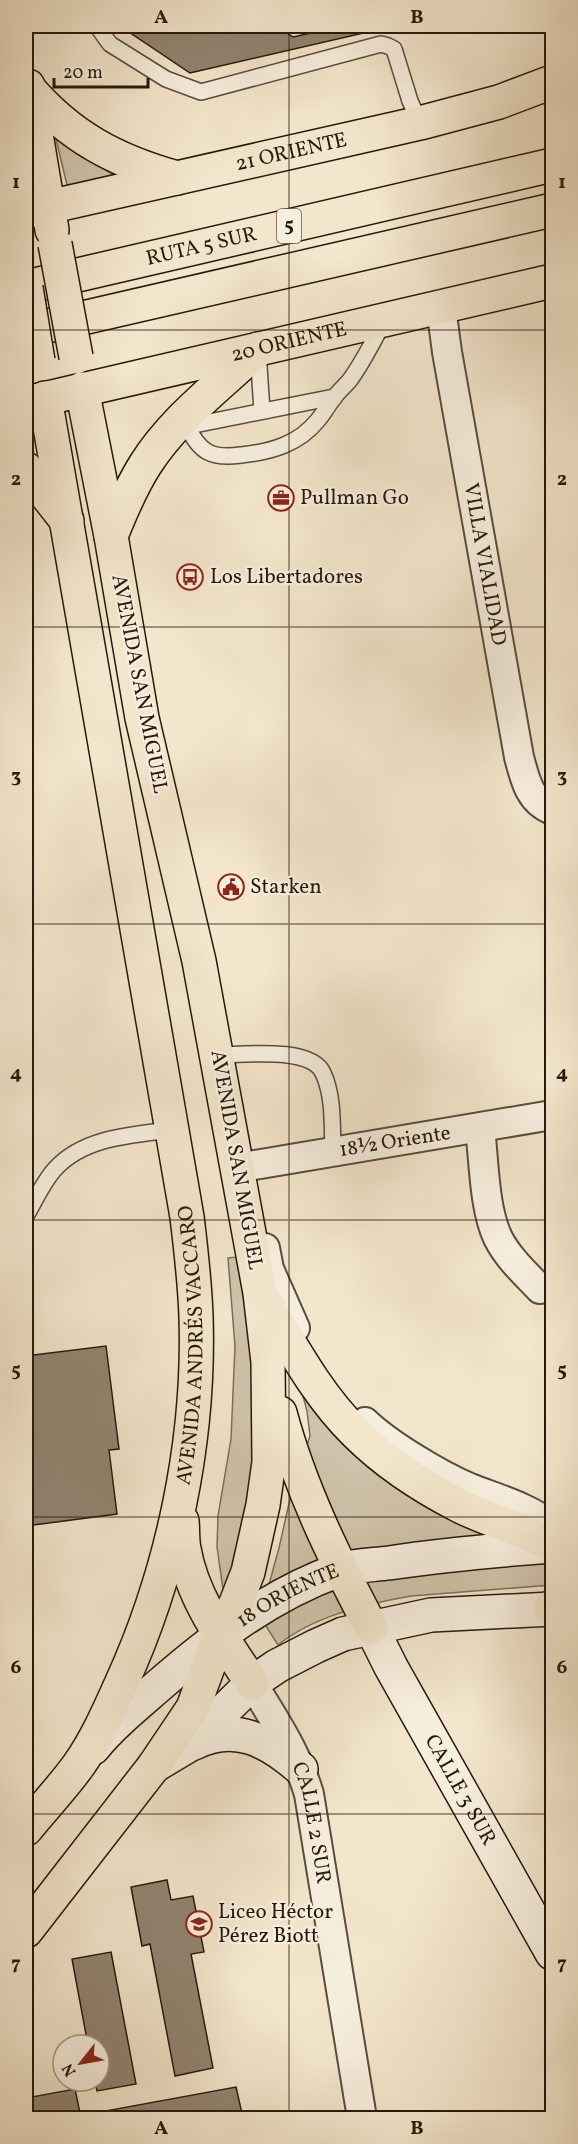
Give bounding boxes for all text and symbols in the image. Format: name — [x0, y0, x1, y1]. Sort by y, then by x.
text: A — [154, 4, 168, 32]
text: B — [410, 4, 424, 32]
scale bar — [54, 51, 148, 89]
text: 20 m — [63, 61, 103, 86]
street label: 21 ORIENTE — [233, 125, 350, 179]
text: 1 — [12, 169, 20, 197]
text: 1 — [558, 169, 566, 197]
road number: 5 — [277, 209, 301, 243]
street label: RUTA 5 SUR — [143, 219, 260, 273]
street label: 20 ORIENTE — [228, 315, 350, 369]
text: 2 — [11, 466, 21, 494]
text: 2 — [557, 466, 567, 494]
street label: VILLA VIALIDAD — [456, 481, 513, 648]
office icon: Pullman Go — [266, 483, 296, 513]
place label: Pullman Go — [300, 484, 409, 513]
bus stop icon: Los Libertadores — [175, 562, 205, 592]
place label: Los Libertadores — [210, 563, 363, 592]
street label: AVENIDA SAN MIGUEL — [104, 572, 175, 796]
text: 3 — [11, 763, 21, 791]
text: 3 — [557, 763, 567, 791]
public building icon: Starken — [216, 872, 246, 902]
place label: Starken — [250, 873, 322, 902]
street label: AVENIDA SAN MIGUEL — [202, 1048, 270, 1272]
text: 4 — [10, 1060, 22, 1088]
text: 4 — [556, 1060, 568, 1088]
street label: 18½ Oriente — [337, 1119, 453, 1165]
street label: AVENIDA ANDRÉS VACCARO — [169, 1203, 211, 1487]
text: 5 — [11, 1357, 21, 1385]
text: 5 — [557, 1357, 567, 1385]
street label: 18 ORIENTE — [231, 1557, 343, 1635]
text: 6 — [11, 1654, 22, 1682]
text: 6 — [557, 1654, 568, 1682]
street label: CALLE 3 SUR — [417, 1729, 503, 1851]
street label: CALLE 2 SUR — [284, 1757, 338, 1886]
place label: Liceo Héctor Pérez Biott — [218, 1898, 333, 1951]
school or university icon: Liceo Héctor Pérez Biott — [184, 1909, 214, 1939]
text: 7 — [11, 1950, 21, 1978]
text: 7 — [557, 1950, 567, 1978]
north arrow — [51, 2033, 111, 2093]
text: N — [57, 2059, 82, 2080]
text: A — [154, 2115, 168, 2143]
text: B — [410, 2115, 424, 2143]

